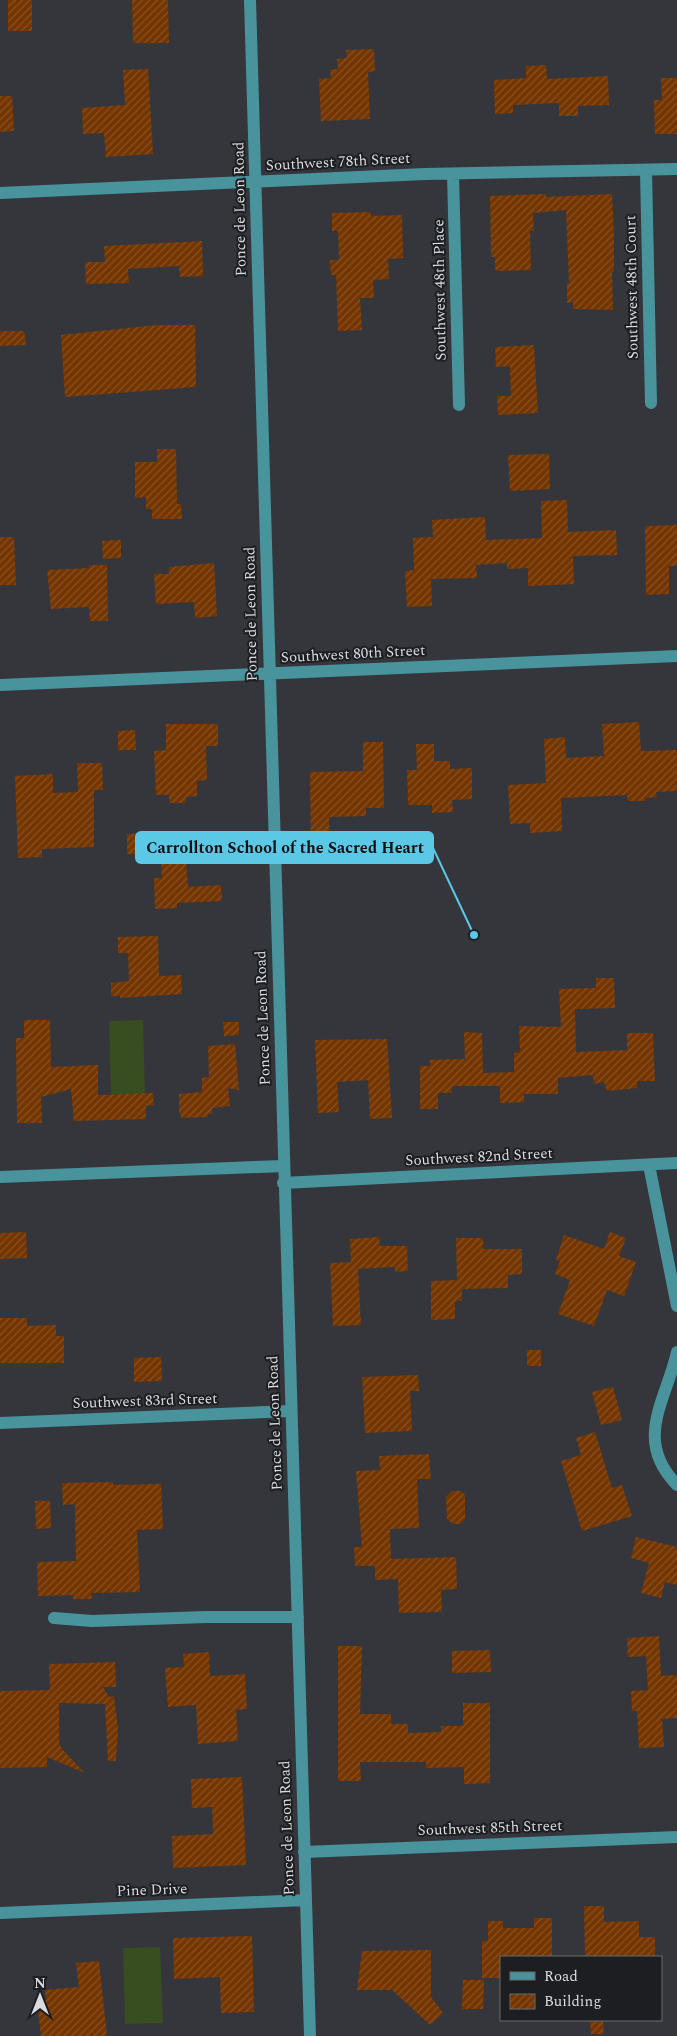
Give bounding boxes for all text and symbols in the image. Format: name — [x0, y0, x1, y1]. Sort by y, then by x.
street label: Ponce de Leon Road — [227, 141, 253, 277]
street label: Southwest 78th Street — [265, 147, 411, 177]
street label: Southwest 48th Court — [619, 215, 645, 359]
street label: Southwest 48th Place — [427, 219, 453, 361]
street label: Ponce de Leon Road — [238, 546, 264, 682]
street label: Southwest 80th Street — [280, 639, 426, 669]
callout: Carrollton School of the Sacred Heart — [136, 832, 433, 863]
text: Carrollton School of the Sacred Heart — [146, 836, 424, 860]
street label: Ponce de Leon Road — [249, 950, 277, 1086]
street label: Southwest 82nd Street — [405, 1142, 553, 1172]
street label: Ponce de Leon Road — [261, 1355, 289, 1491]
street label: Southwest 83rd Street — [72, 1387, 218, 1415]
street label: Ponce de Leon Road — [273, 1760, 301, 1896]
street label: Southwest 85th Street — [417, 1814, 563, 1842]
street label: Pine Drive — [116, 1877, 188, 1903]
legend — [500, 1956, 662, 2021]
text: Road — [544, 1965, 578, 1988]
north arrow — [15, 1971, 65, 2021]
text: N — [34, 1973, 46, 1994]
text: Building — [544, 1990, 601, 2013]

